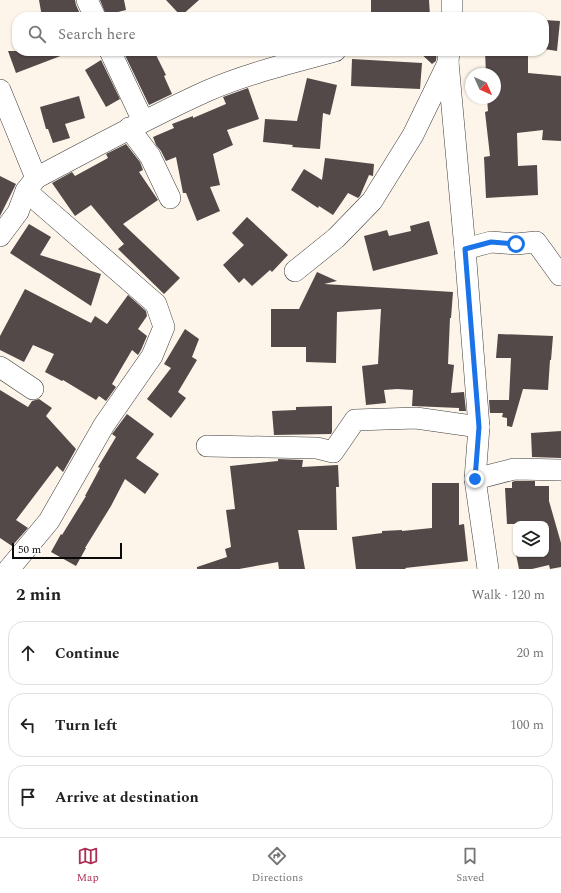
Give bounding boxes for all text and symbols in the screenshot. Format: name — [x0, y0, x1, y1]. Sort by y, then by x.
search box — [12, 12, 549, 56]
icon: search — [26, 23, 48, 45]
text: Search here — [58, 23, 136, 46]
north arrow — [465, 68, 501, 104]
route start — [507, 235, 525, 253]
route end — [466, 470, 484, 488]
map controls — [513, 521, 549, 557]
button: layers — [513, 521, 549, 557]
scale bar — [12, 541, 122, 560]
text: 50 m — [18, 541, 41, 558]
text: 2 min — [16, 582, 61, 608]
text: Walk · 120 m — [471, 585, 545, 605]
icon: ahead — [17, 642, 39, 664]
text: Continue — [55, 642, 120, 665]
text: 20 m — [517, 643, 544, 663]
icon: left — [17, 714, 39, 736]
text: Turn left — [55, 714, 117, 737]
text: 100 m — [510, 715, 544, 735]
icon: arrive — [17, 786, 39, 808]
text: Arrive at destination — [55, 786, 199, 809]
tab: Map — [77, 845, 99, 886]
tab: Directions — [252, 845, 303, 886]
tab: Saved — [456, 845, 484, 886]

